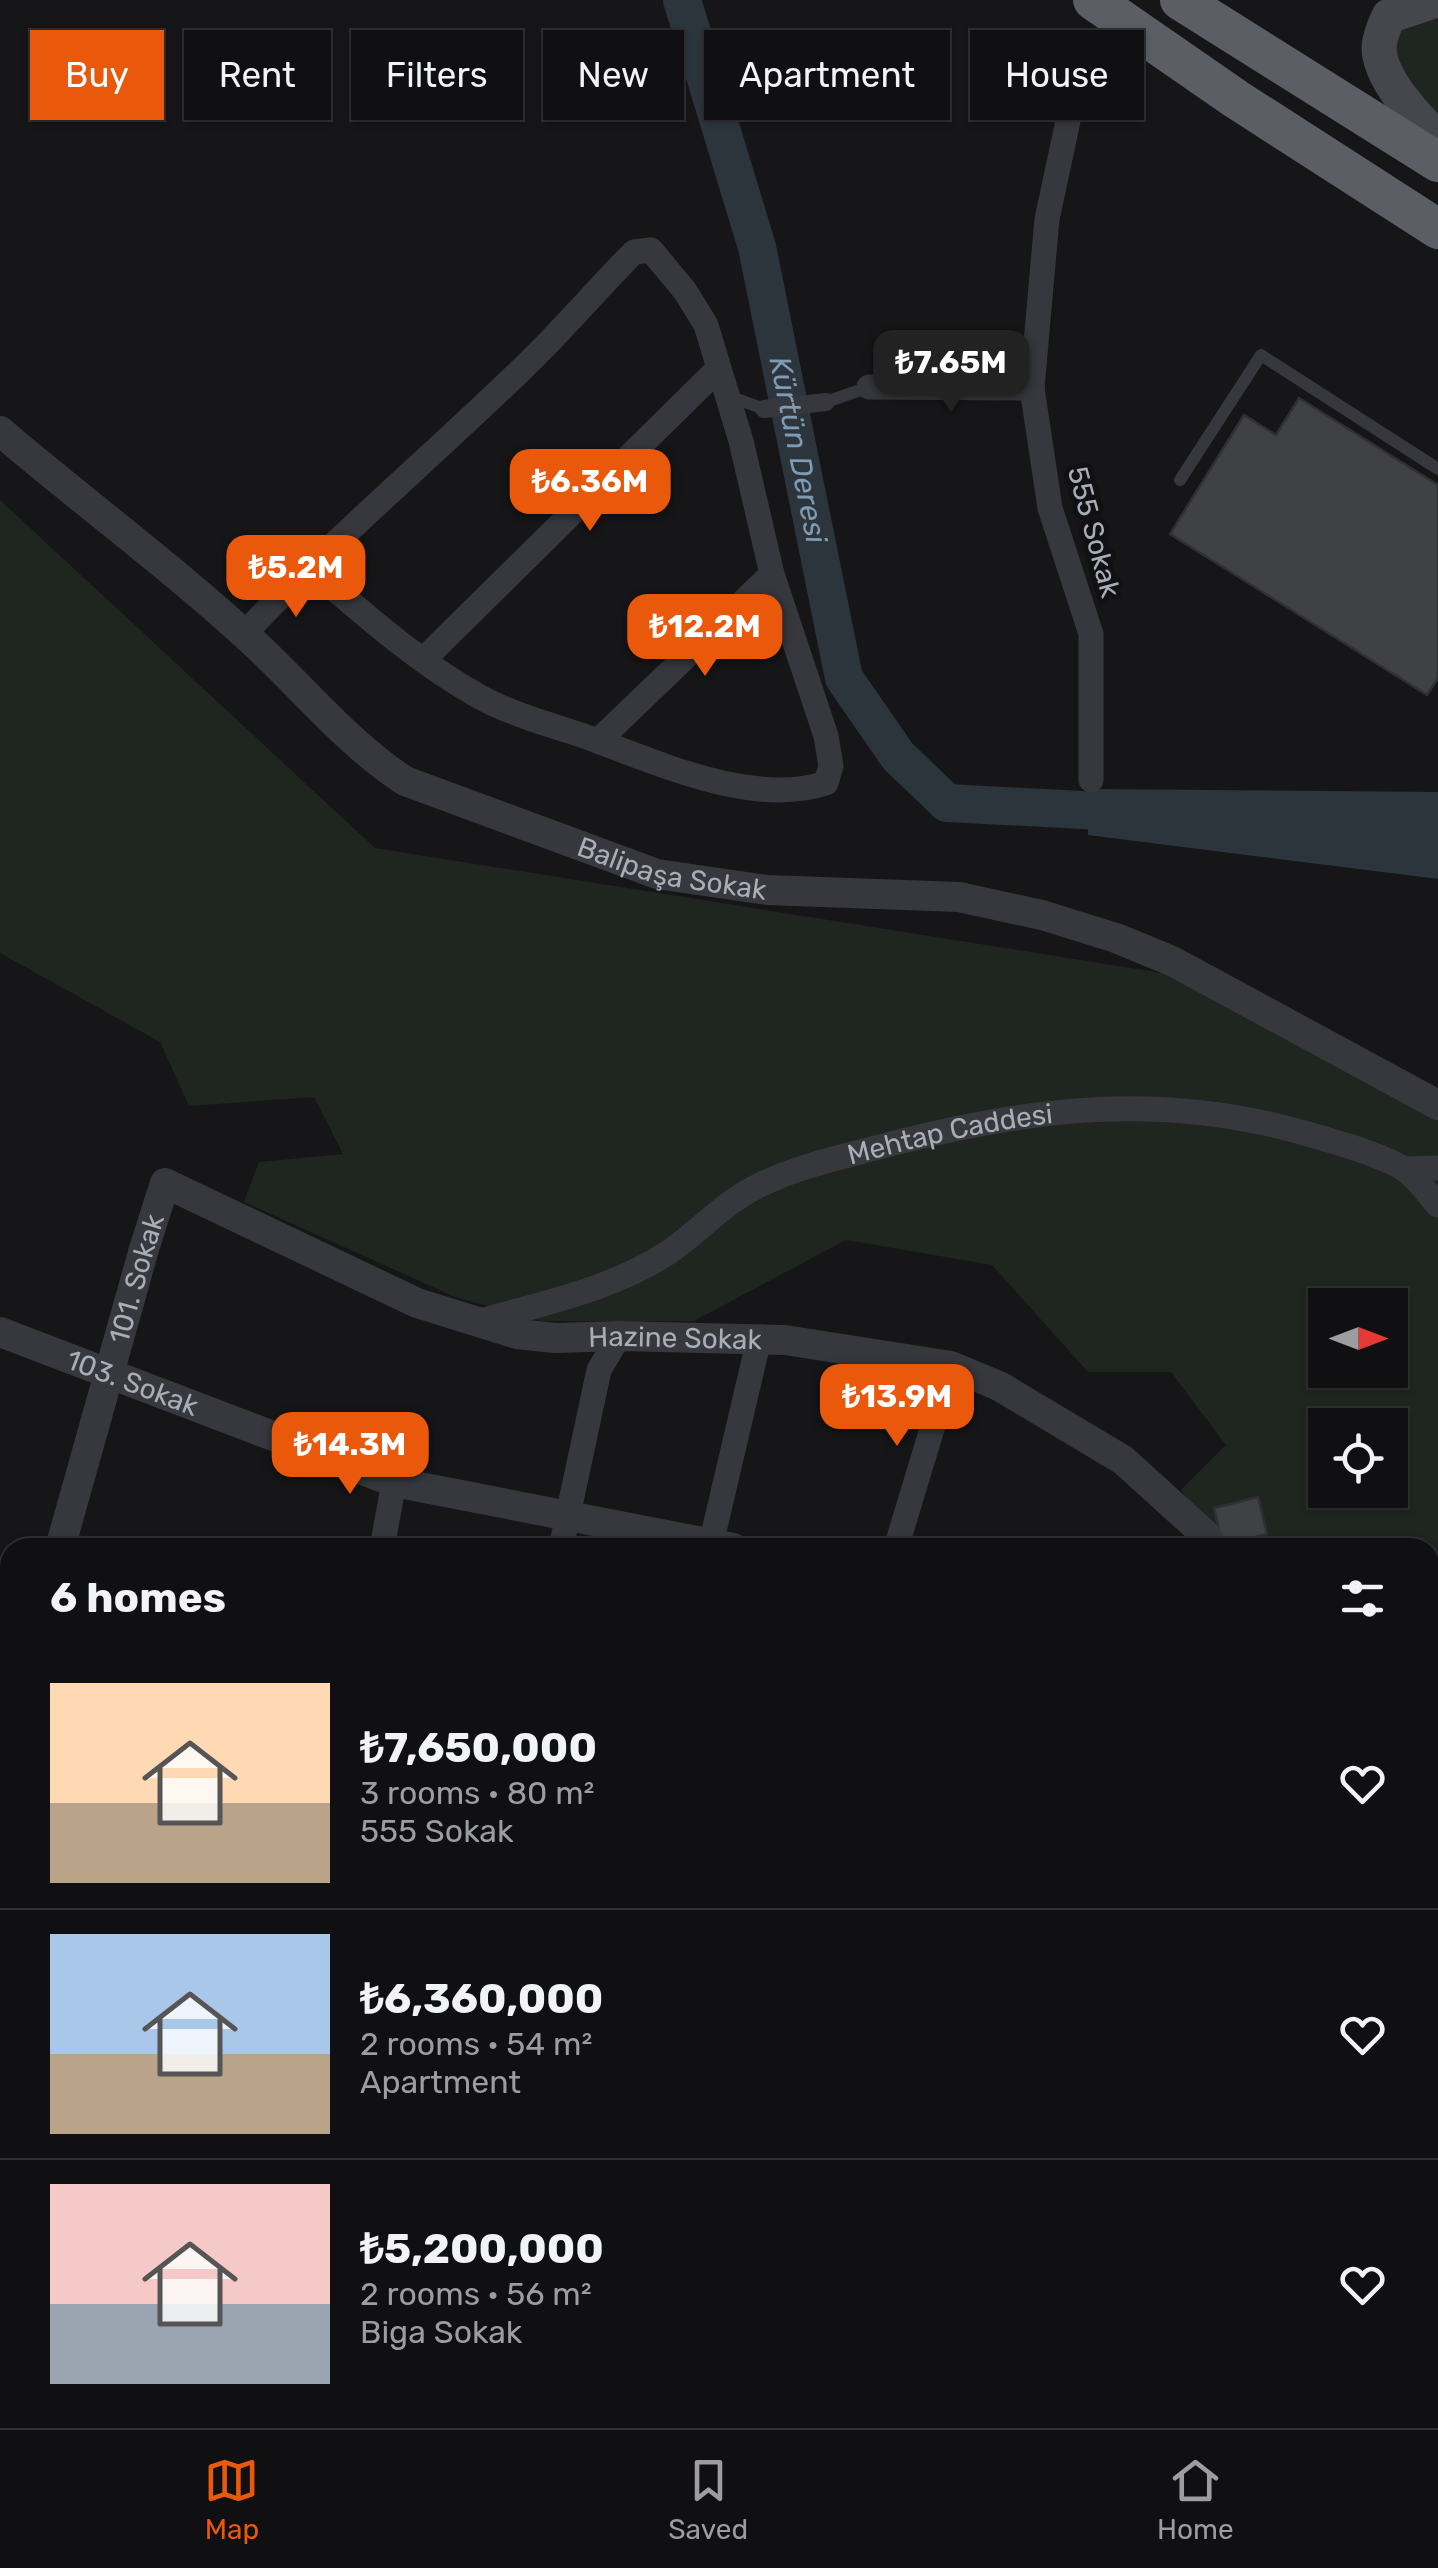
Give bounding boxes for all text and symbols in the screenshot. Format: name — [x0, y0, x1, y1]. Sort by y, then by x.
chip: Buy — [30, 30, 164, 120]
chip: Rent — [184, 30, 331, 120]
chip: Filters — [351, 30, 523, 120]
chip: New — [543, 30, 684, 120]
chip: Apartment — [704, 30, 950, 120]
chip: House — [970, 30, 1144, 120]
pin: ₺7.65M — [870, 330, 1032, 415]
text: ₺7.65M — [895, 343, 1007, 381]
water label: Kürtün Deresi — [762, 353, 834, 547]
pin: ₺6.36M — [509, 449, 671, 534]
text: ₺6.36M — [532, 462, 648, 500]
street label: 555 Sokak — [1061, 463, 1127, 602]
pin: ₺5.2M — [226, 535, 366, 620]
text: ₺5.2M — [248, 548, 344, 586]
pin: ₺12.2M — [624, 594, 786, 679]
text: ₺12.2M — [649, 607, 761, 645]
street label: Balipaşa Sokak — [573, 830, 769, 906]
street label: Mehtap Caddesi — [844, 1097, 1054, 1171]
street label: 101. Sokak — [102, 1209, 171, 1347]
north arrow — [1308, 1288, 1408, 1388]
map controls — [1308, 1288, 1408, 1508]
street label: Hazine Sokak — [588, 1319, 763, 1356]
street label: 103. Sokak — [62, 1343, 204, 1423]
pin: ₺13.9M — [816, 1364, 978, 1449]
text: ₺13.9M — [842, 1377, 952, 1415]
button: locate — [1308, 1408, 1408, 1508]
pin: ₺14.3M — [269, 1412, 431, 1497]
text: ₺14.3M — [294, 1425, 406, 1463]
icon: filters — [1335, 1571, 1390, 1626]
text: 6 homes — [50, 1573, 226, 1623]
icon: home — [130, 1723, 250, 1843]
text: ₺7,650,000 — [360, 1723, 597, 1773]
icon: heart — [1335, 1756, 1390, 1811]
text: 3 rooms · 80 m² — [360, 1774, 595, 1812]
text: 555 Sokak — [360, 1812, 514, 1850]
icon: home — [130, 1974, 250, 2094]
text: ₺6,360,000 — [360, 1974, 603, 2024]
icon: heart — [1335, 2007, 1390, 2062]
text: 2 rooms · 54 m² — [360, 2025, 592, 2063]
text: Apartment — [360, 2063, 521, 2101]
icon: home — [130, 2224, 250, 2344]
text: ₺5,200,000 — [360, 2224, 604, 2274]
icon: heart — [1335, 2257, 1390, 2312]
text: 2 rooms · 56 m² — [360, 2275, 592, 2313]
text: Biga Sokak — [360, 2313, 522, 2351]
tab: Map — [204, 2453, 259, 2546]
tab: Saved — [668, 2453, 748, 2546]
tab: Home — [1157, 2453, 1234, 2546]

